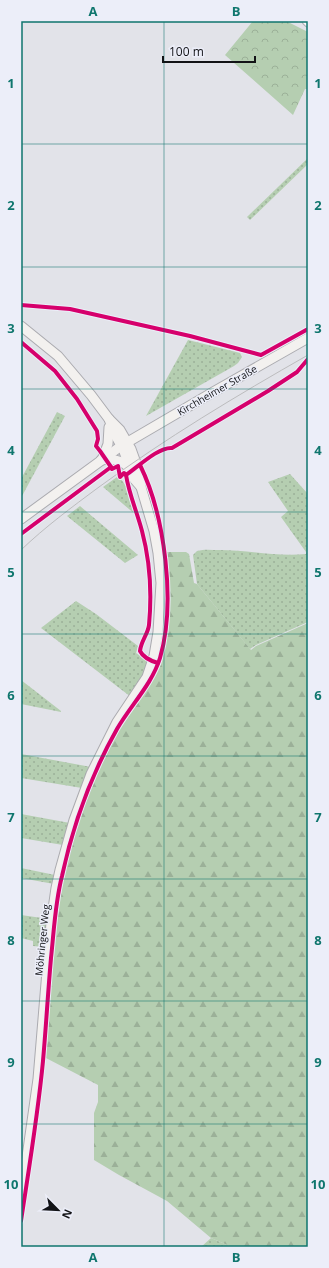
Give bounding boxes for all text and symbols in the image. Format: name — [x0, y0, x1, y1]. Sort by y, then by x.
text: A — [89, 2, 98, 20]
text: B — [232, 2, 241, 20]
scale bar — [163, 38, 255, 64]
text: 100 m — [169, 43, 204, 60]
text: 1 — [7, 74, 15, 92]
text: 1 — [314, 74, 322, 92]
text: 2 — [7, 196, 15, 214]
text: 2 — [314, 196, 322, 214]
text: 3 — [7, 319, 15, 337]
text: 3 — [314, 319, 322, 337]
street label: Kirchheimer Straße — [175, 361, 260, 419]
text: 4 — [7, 441, 15, 459]
text: 4 — [314, 441, 322, 459]
text: 5 — [7, 563, 15, 581]
text: 5 — [314, 563, 322, 581]
text: 6 — [7, 686, 15, 704]
text: 6 — [314, 686, 322, 704]
text: 7 — [7, 808, 15, 826]
text: 7 — [314, 808, 322, 826]
street label: Möhringer Weg — [31, 903, 53, 976]
text: 8 — [7, 931, 15, 949]
text: 8 — [314, 931, 322, 949]
text: 9 — [7, 1053, 15, 1071]
text: 9 — [314, 1053, 322, 1071]
text: 10 — [4, 1175, 18, 1193]
text: 10 — [311, 1175, 325, 1193]
north arrow — [38, 1190, 78, 1230]
text: N — [59, 1207, 76, 1221]
text: A — [89, 1248, 98, 1266]
text: B — [232, 1248, 241, 1266]

